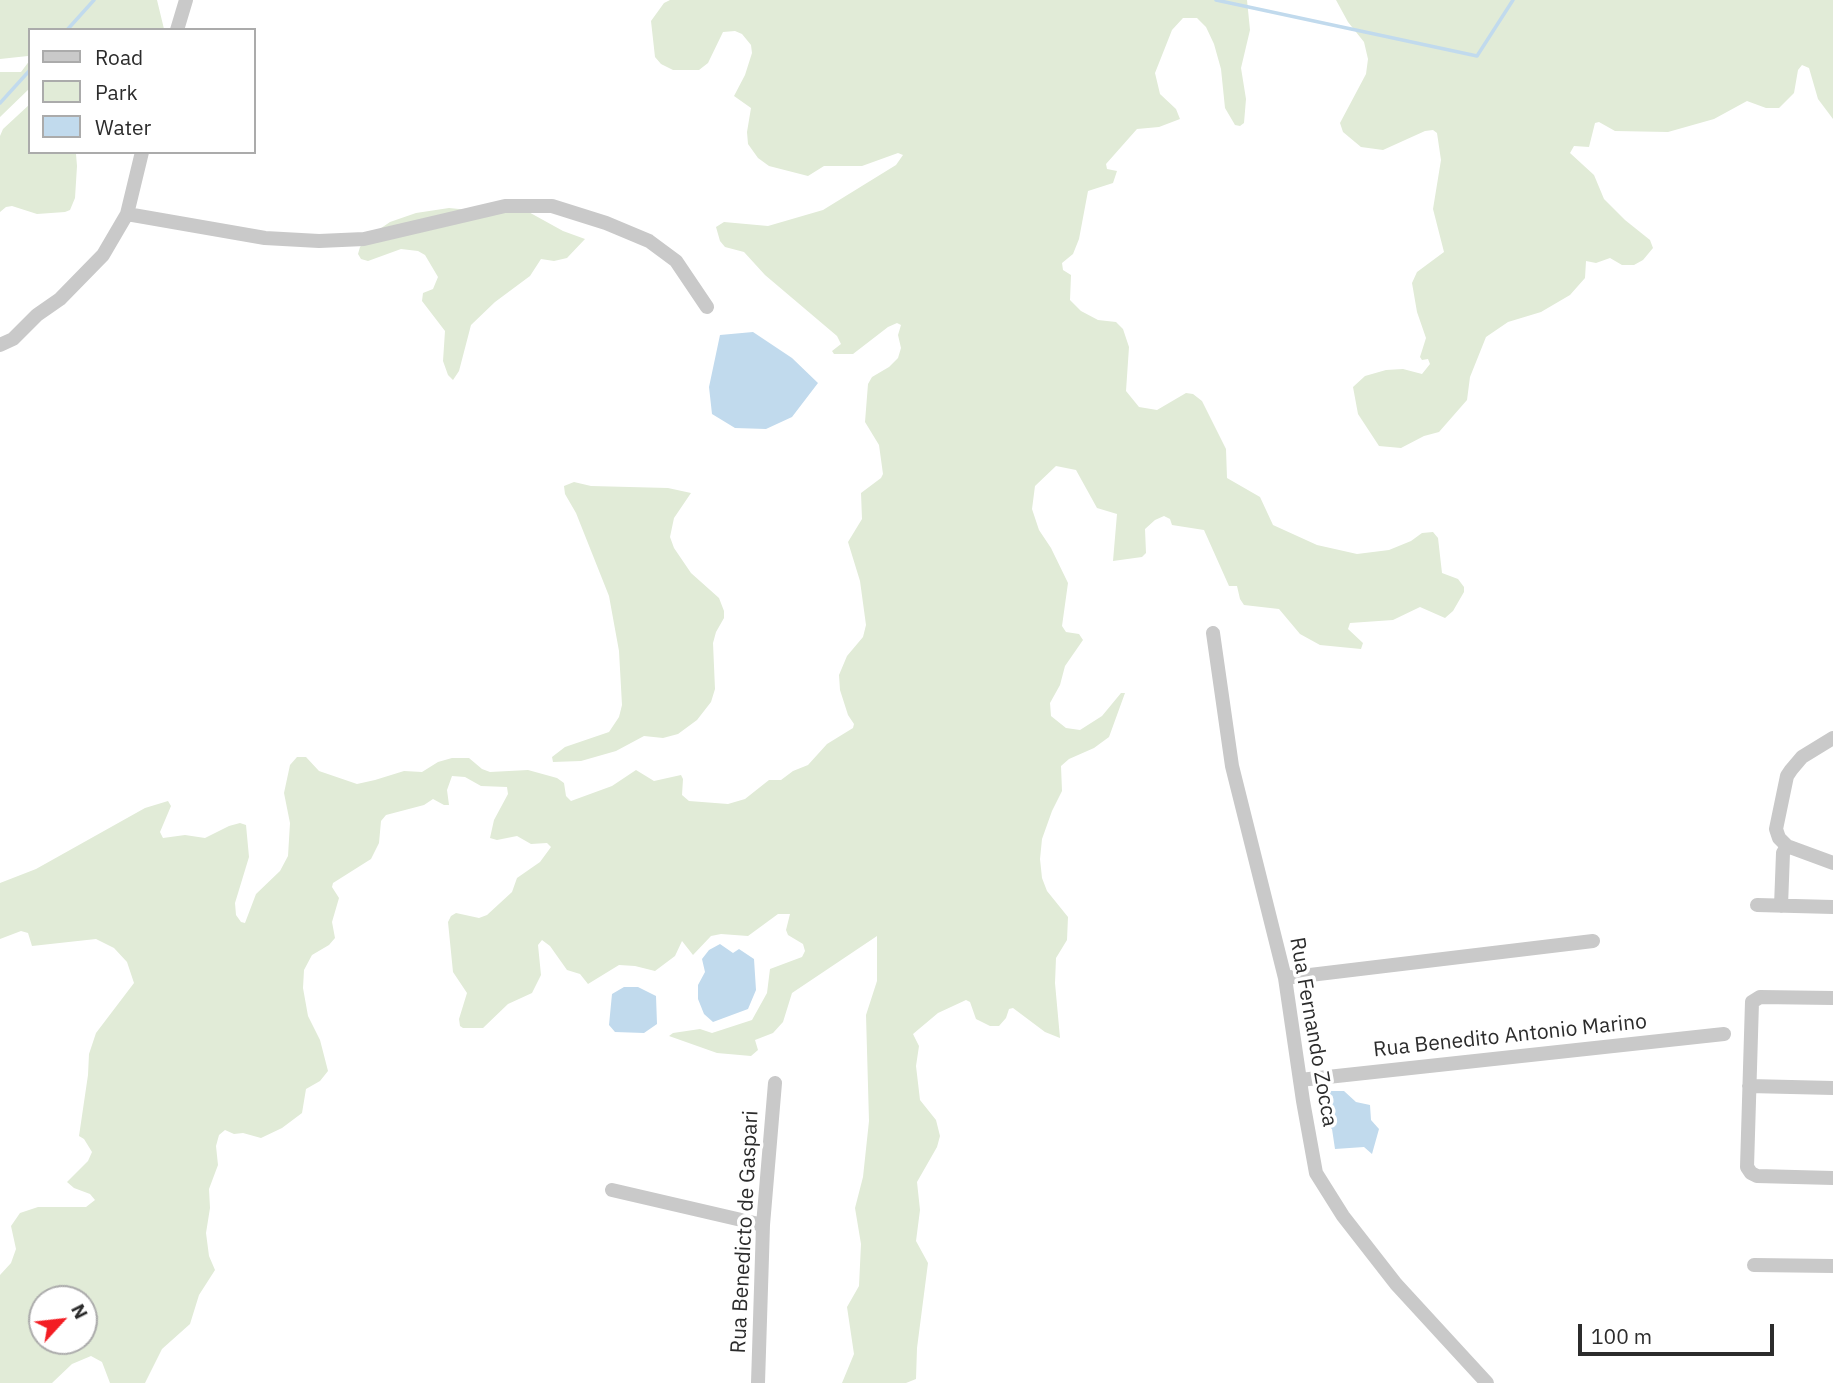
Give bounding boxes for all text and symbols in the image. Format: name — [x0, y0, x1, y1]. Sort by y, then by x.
legend — [28, 28, 256, 154]
text: Road — [95, 43, 143, 71]
text: Park — [95, 78, 138, 106]
text: Water — [95, 113, 151, 141]
street label: Rua Fernando Zocca — [1284, 935, 1342, 1129]
street label: Rua Benedito Antonio Marino — [1372, 1009, 1648, 1063]
street label: Rua Benedicto de Gaspari — [726, 1110, 764, 1354]
north arrow — [28, 1285, 98, 1355]
text: N — [66, 1300, 94, 1323]
scale bar — [1581, 1310, 1777, 1354]
text: 100 m — [1591, 1322, 1652, 1350]

